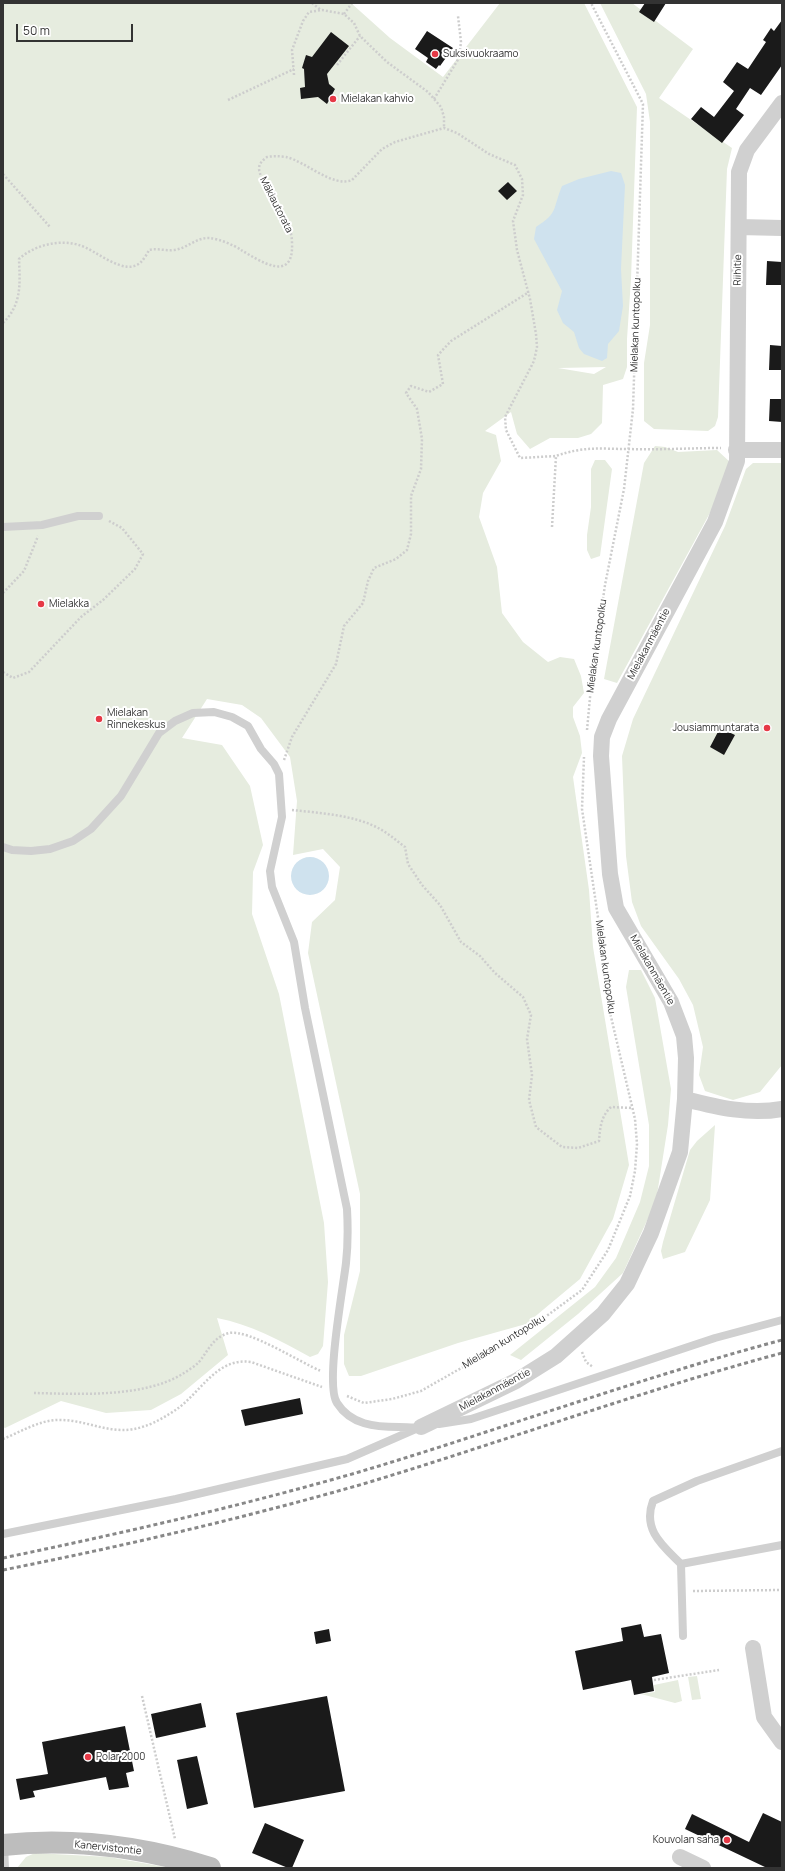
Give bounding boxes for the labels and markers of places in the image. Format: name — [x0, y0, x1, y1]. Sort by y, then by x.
place label: Suksivuokraamo — [443, 48, 518, 60]
marker: Suksivuokraamo — [430, 49, 440, 59]
place label: Mielakan kahvio — [341, 93, 414, 105]
marker: Mielakan kahvio — [328, 94, 338, 104]
place label: Mielakka — [49, 598, 89, 610]
marker: Mielakka — [36, 599, 46, 609]
place label: Mielakan Rinnekeskus — [107, 707, 165, 730]
marker: Mielakan Rinnekeskus — [94, 714, 104, 724]
place label: Jousiammuntarata — [672, 722, 759, 734]
marker: Jousiammuntarata — [762, 723, 772, 733]
place label: Polar 2000 — [96, 1751, 145, 1763]
marker: Polar 2000 — [83, 1752, 93, 1762]
place label: Kouvolan saha — [653, 1834, 719, 1846]
marker: Kouvolan saha — [722, 1835, 732, 1845]

